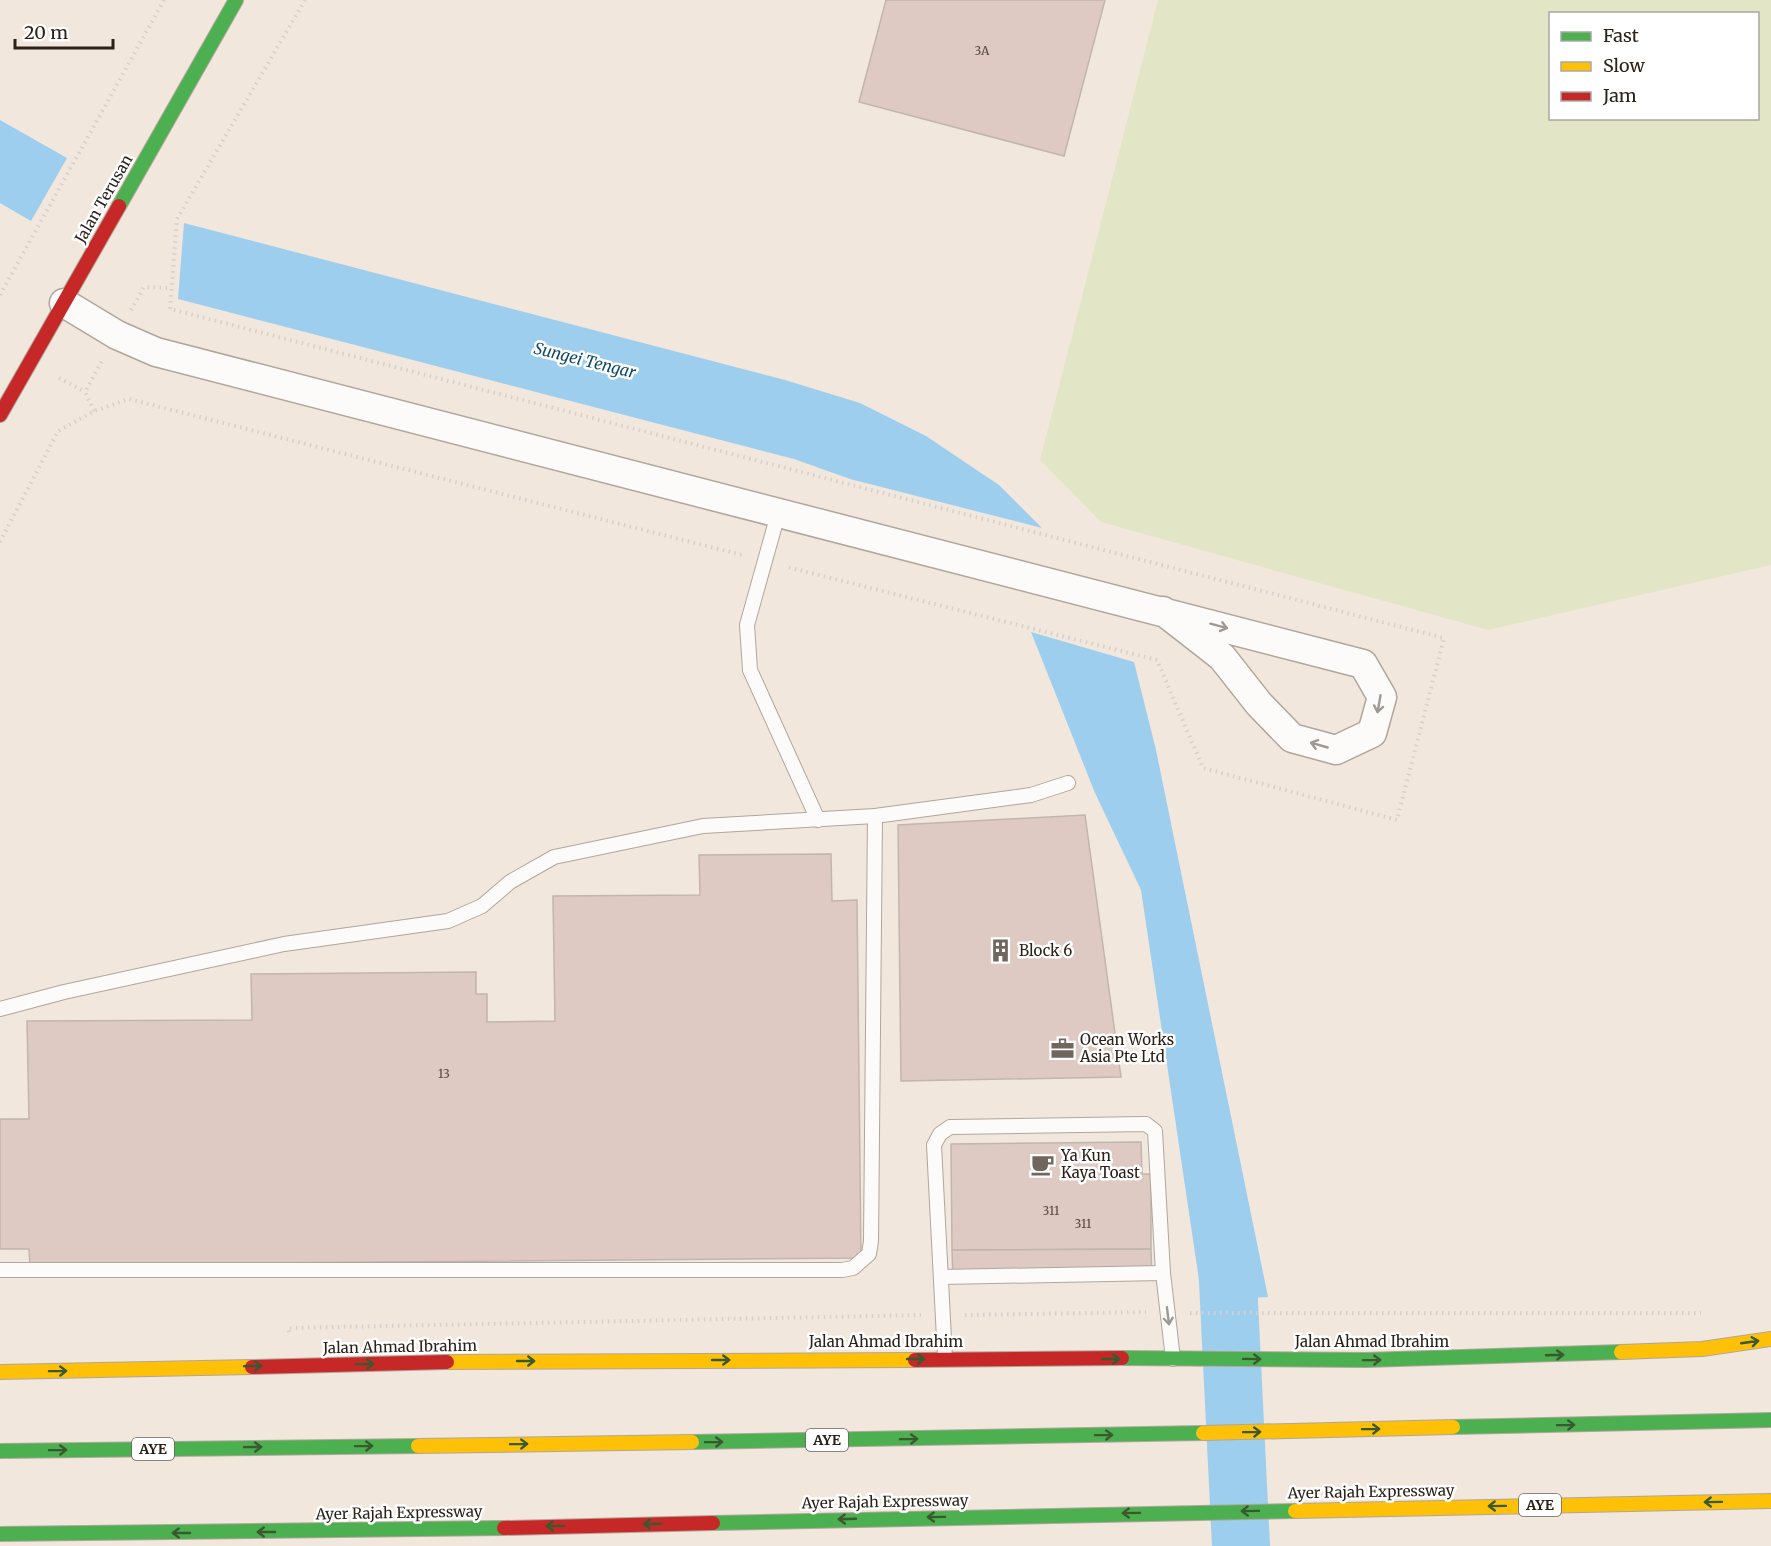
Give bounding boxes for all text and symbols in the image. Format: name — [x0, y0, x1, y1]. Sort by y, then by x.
scale bar — [15, 12, 112, 50]
legend — [1549, 12, 1759, 120]
text: 20 m — [24, 21, 68, 44]
text: Fast — [1603, 24, 1639, 47]
house number: 3A — [974, 43, 990, 58]
text: Slow — [1603, 54, 1646, 77]
text: Jam — [1602, 84, 1637, 107]
street label: Jalan Terusan — [70, 151, 137, 247]
water label: Sungei Tengar — [532, 338, 638, 382]
one-way arrow — [1210, 620, 1229, 632]
one-way arrow — [1373, 694, 1384, 713]
one-way arrow — [1310, 739, 1329, 750]
building icon: Block 6 — [988, 938, 1014, 964]
place label: Block 6 — [1019, 941, 1072, 960]
place label: Ocean Works Asia Pte Ltd — [1079, 1030, 1174, 1066]
office icon: Ocean Works Asia Pte Ltd — [1049, 1036, 1075, 1062]
house number: 13 — [438, 1066, 450, 1081]
place label: Ya Kun Kaya Toast — [1060, 1146, 1140, 1182]
cafe icon: Ya Kun Kaya Toast — [1030, 1152, 1056, 1178]
house number: 311 — [1043, 1203, 1060, 1218]
house number: 311 — [1075, 1216, 1092, 1231]
one-way arrow — [1163, 1305, 1174, 1325]
street label: Jalan Ahmad Ibrahim — [808, 1332, 963, 1351]
street label: Jalan Ahmad Ibrahim — [1294, 1332, 1449, 1351]
street label: Jalan Ahmad Ibrahim — [322, 1336, 477, 1357]
one-way arrow — [1739, 1337, 1759, 1348]
one-way arrow — [1545, 1349, 1565, 1361]
one-way arrow — [905, 1353, 925, 1365]
one-way arrow — [1100, 1353, 1120, 1365]
one-way arrow — [1241, 1353, 1261, 1365]
one-way arrow — [710, 1354, 730, 1366]
one-way arrow — [1362, 1354, 1382, 1366]
one-way arrow — [515, 1355, 535, 1367]
one-way arrow — [354, 1358, 374, 1369]
one-way arrow — [243, 1360, 263, 1372]
one-way arrow — [48, 1365, 68, 1376]
one-way arrow — [1556, 1419, 1576, 1431]
one-way arrow — [1361, 1424, 1381, 1435]
one-way arrow — [1241, 1426, 1261, 1438]
road number: AYE — [806, 1429, 848, 1451]
one-way arrow — [1093, 1430, 1113, 1441]
one-way arrow — [898, 1433, 918, 1445]
one-way arrow — [703, 1436, 723, 1447]
road number: AYE — [132, 1438, 174, 1460]
one-way arrow — [508, 1438, 528, 1450]
one-way arrow — [353, 1440, 373, 1452]
one-way arrow — [243, 1442, 263, 1453]
one-way arrow — [48, 1444, 68, 1456]
street label: Ayer Rajah Expressway — [1287, 1481, 1455, 1502]
street label: Ayer Rajah Expressway — [801, 1491, 969, 1512]
road number: AYE — [1519, 1494, 1561, 1516]
one-way arrow — [1703, 1496, 1723, 1507]
one-way arrow — [1487, 1500, 1507, 1512]
street label: Ayer Rajah Expressway — [315, 1502, 483, 1523]
one-way arrow — [1241, 1505, 1261, 1516]
one-way arrow — [1122, 1507, 1142, 1519]
one-way arrow — [927, 1511, 947, 1522]
one-way arrow — [837, 1513, 857, 1524]
one-way arrow — [642, 1518, 662, 1530]
one-way arrow — [546, 1521, 566, 1532]
one-way arrow — [257, 1526, 277, 1538]
one-way arrow — [172, 1527, 192, 1539]

